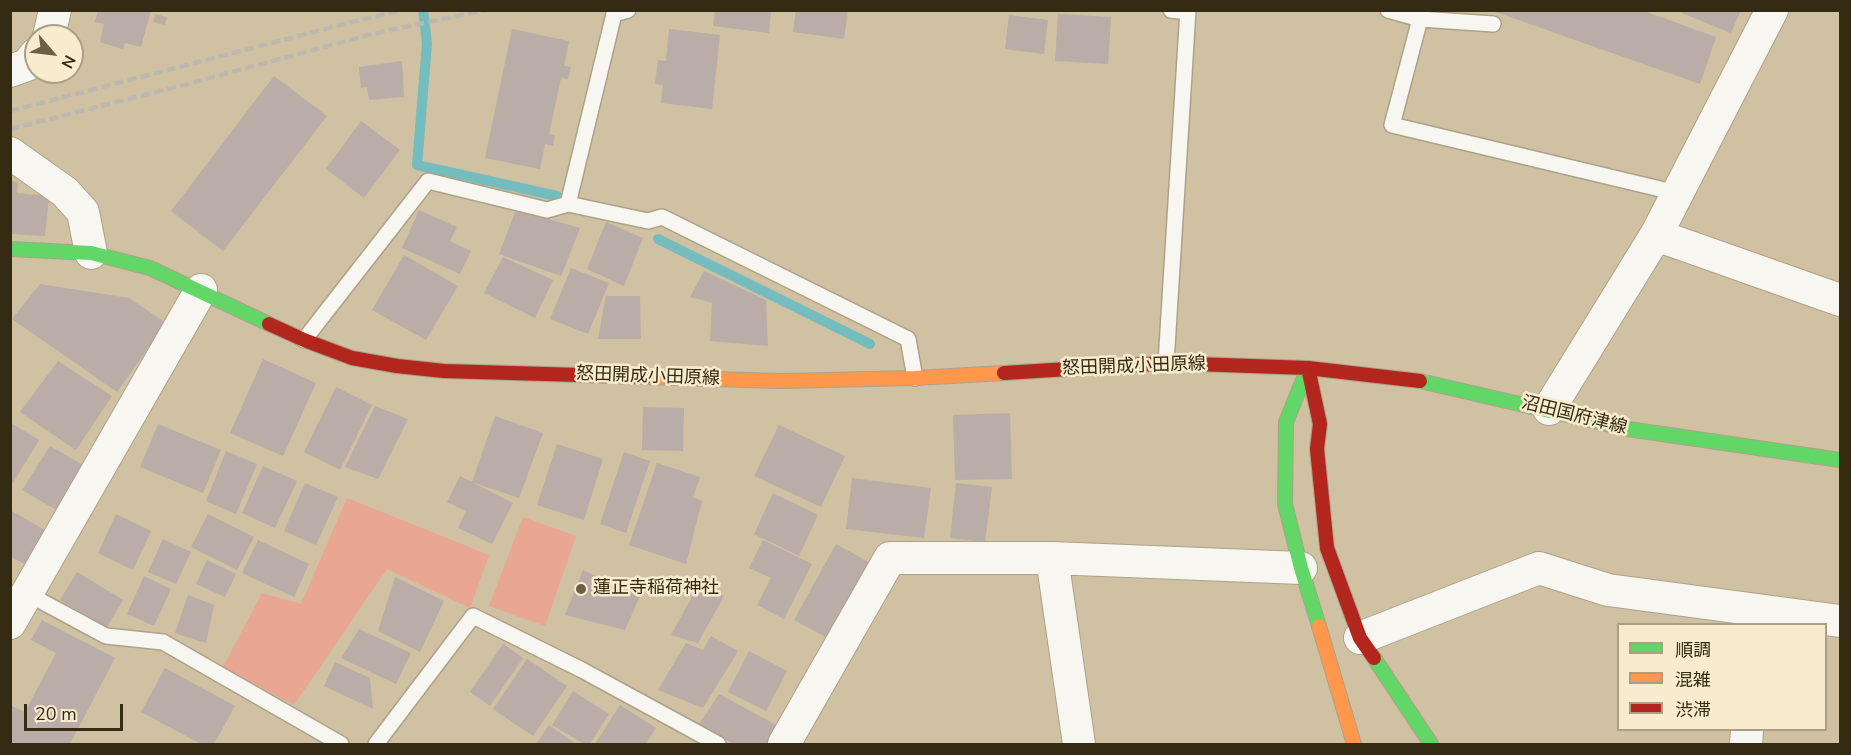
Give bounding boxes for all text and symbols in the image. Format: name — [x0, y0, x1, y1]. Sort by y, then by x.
north arrow — [24, 24, 84, 84]
text: N — [56, 51, 81, 72]
street label: 怒田開成小田原線 — [1062, 354, 1206, 380]
street label: 怒田開成小田原線 — [576, 364, 720, 390]
street label: 沼田国府津線 — [1519, 392, 1629, 440]
place label: 蓮正寺稲荷神社 — [593, 578, 719, 600]
marker: 蓮正寺稲荷神社 — [574, 582, 588, 596]
legend — [1617, 623, 1827, 731]
text: 順調 — [1675, 638, 1711, 662]
text: 混雑 — [1675, 668, 1711, 692]
scale bar — [27, 692, 126, 730]
text: 渋滞 — [1675, 698, 1711, 722]
text: 20 m — [35, 702, 77, 726]

